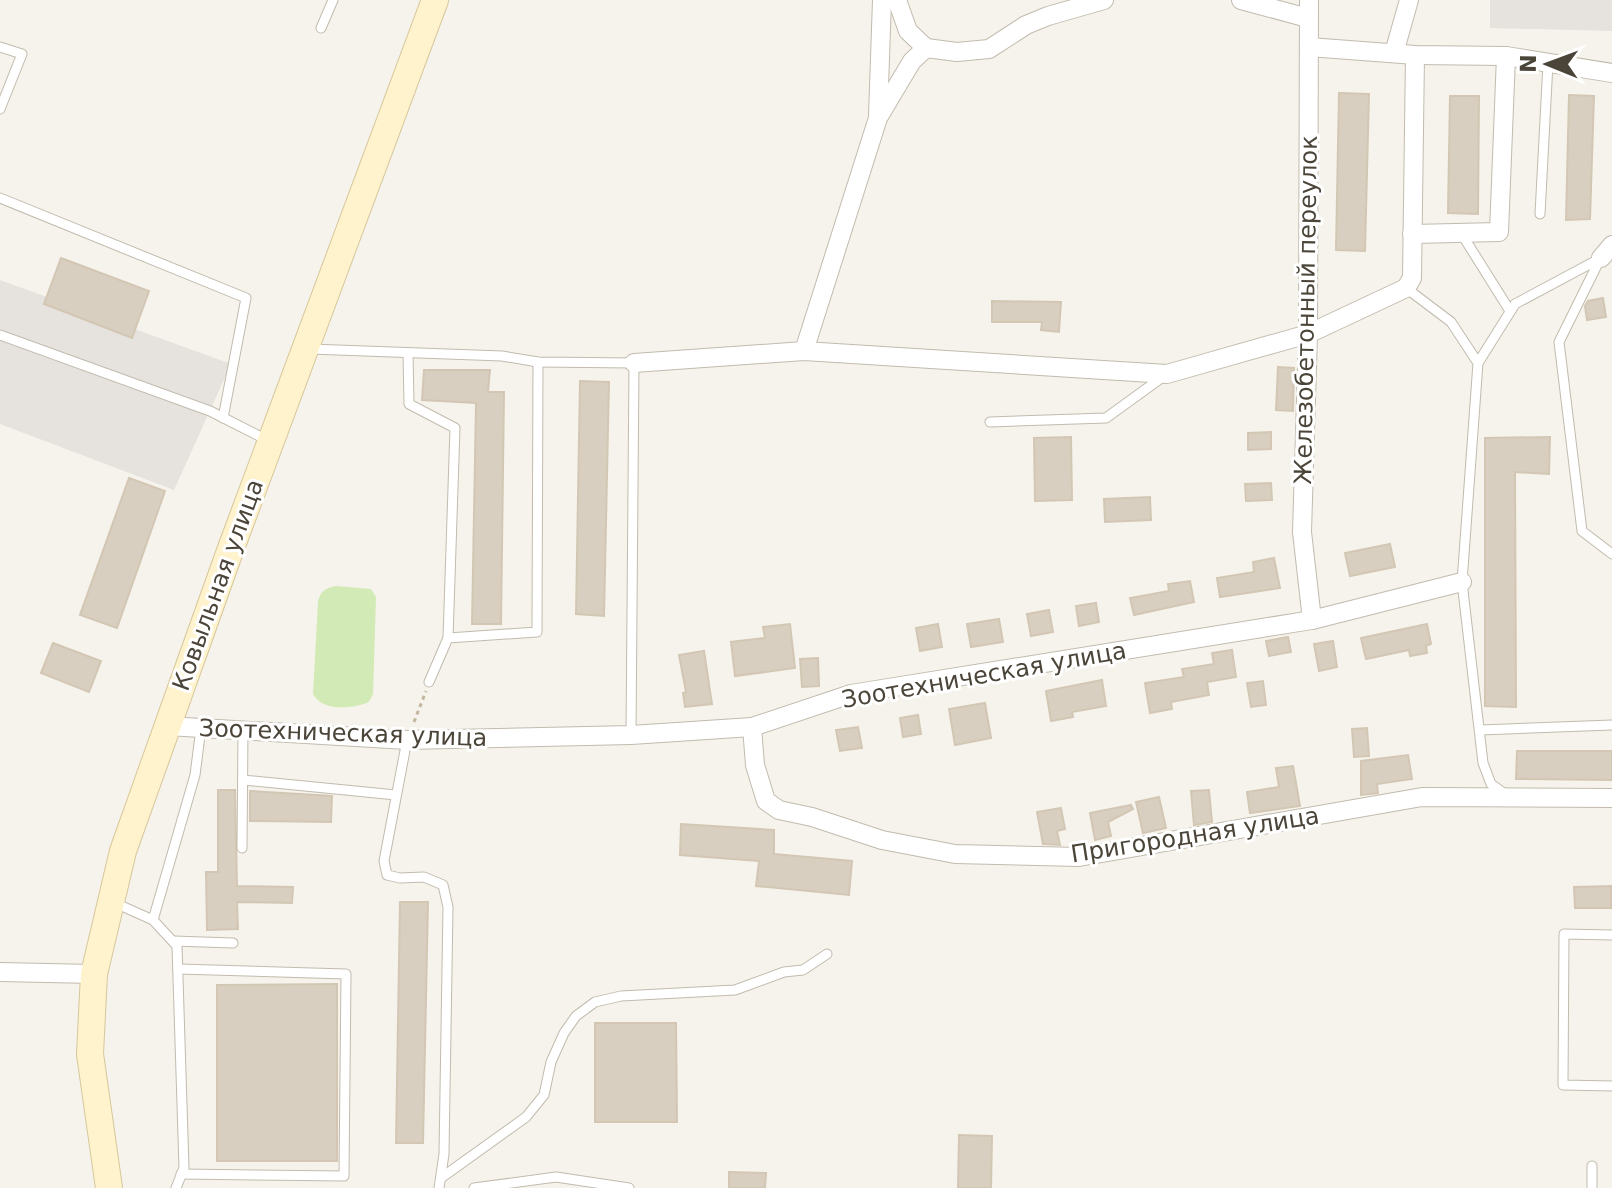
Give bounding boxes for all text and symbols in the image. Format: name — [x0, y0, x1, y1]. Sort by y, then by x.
north arrow — [1508, 24, 1588, 104]
text: N — [1516, 54, 1541, 73]
street label: Железобетонный переулок — [1289, 135, 1323, 485]
street label: Ковыльная улица — [167, 475, 269, 695]
street label: Зоотехническая улица — [839, 636, 1129, 714]
street label: Зоотехническая улица — [198, 714, 488, 752]
street label: Пригородная улица — [1069, 802, 1321, 868]

